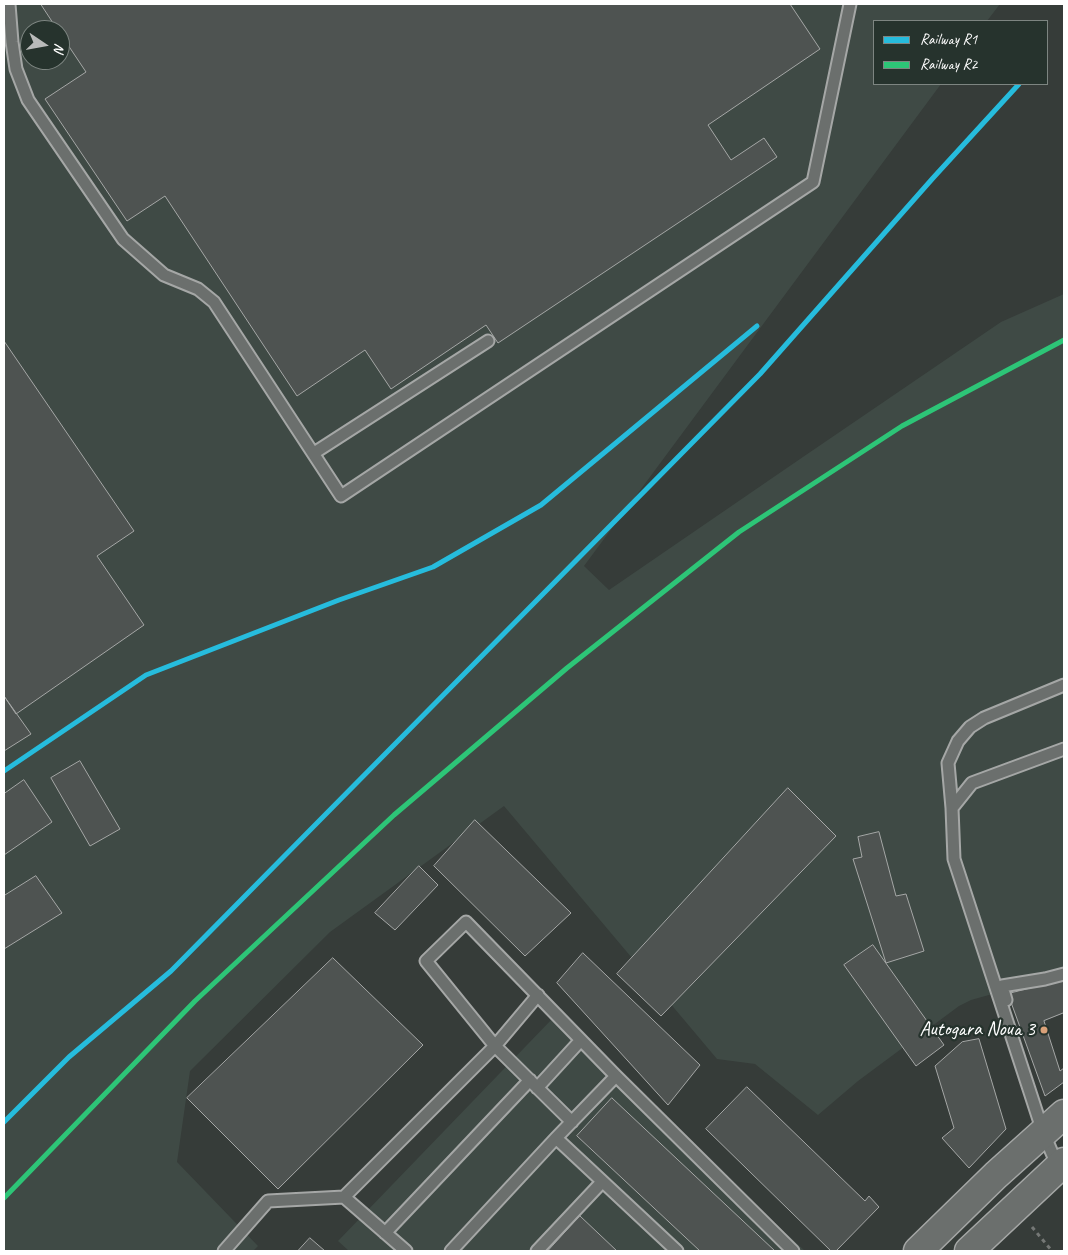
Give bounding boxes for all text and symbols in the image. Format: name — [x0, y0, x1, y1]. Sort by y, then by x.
north arrow — [20, 20, 70, 70]
legend — [873, 20, 1048, 85]
text: Railway R1 — [920, 30, 977, 49]
text: N — [50, 42, 68, 54]
text: Railway R2 — [920, 55, 977, 74]
place label: Autogara Noua 3 — [920, 1018, 1035, 1042]
marker: Autogara Noua 3 — [1039, 1025, 1049, 1035]

